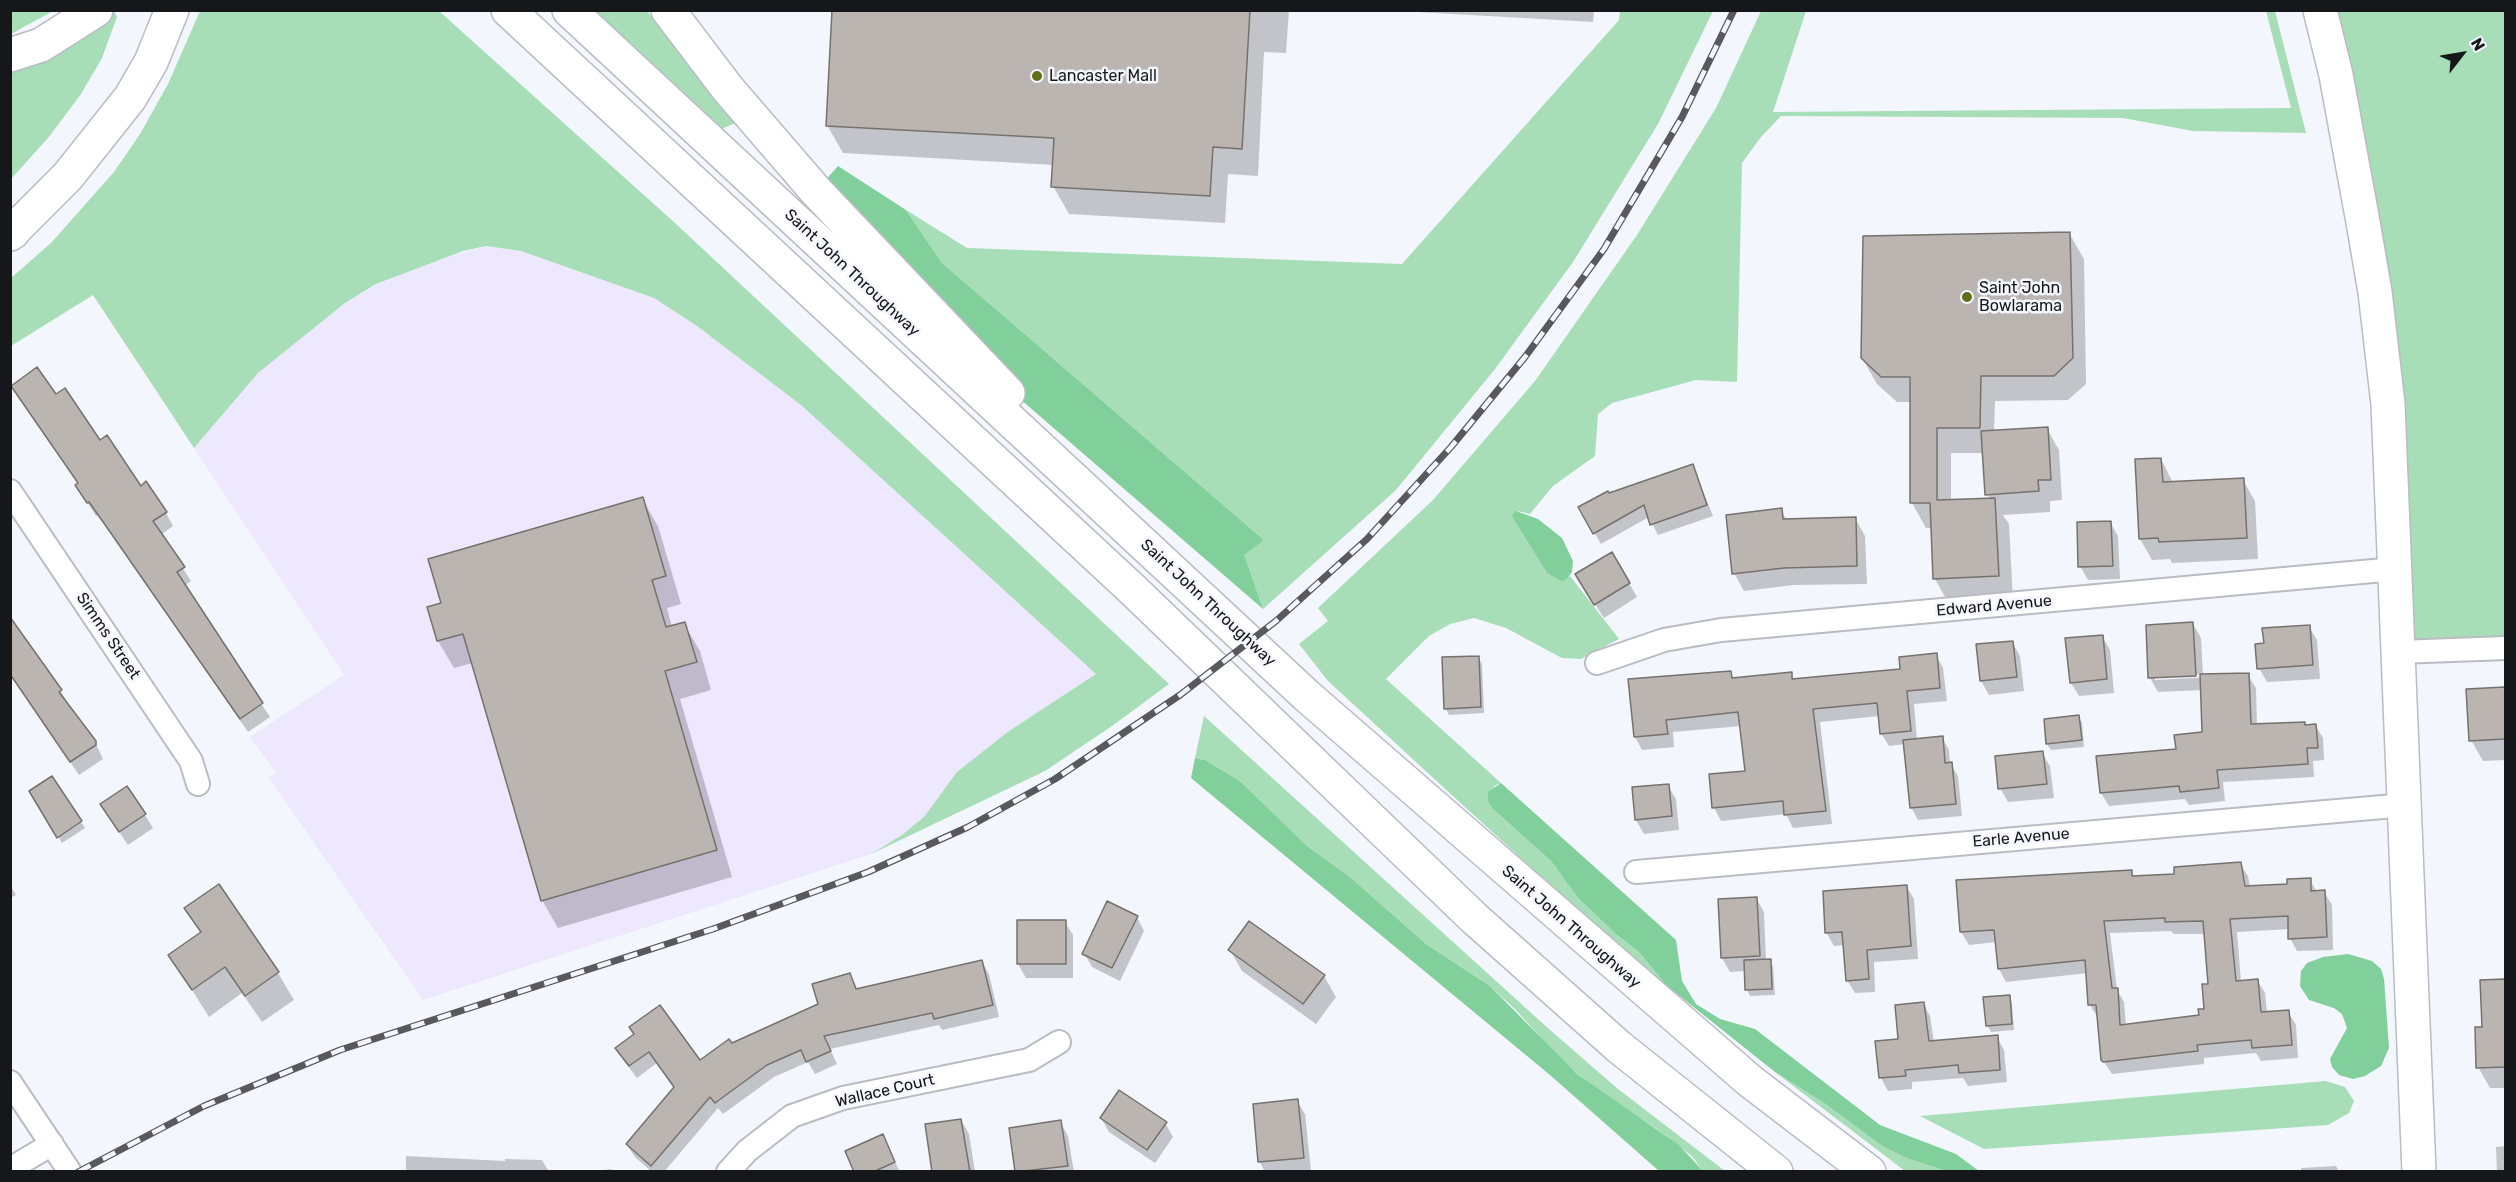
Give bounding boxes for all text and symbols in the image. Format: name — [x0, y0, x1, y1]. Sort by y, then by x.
north arrow — [2432, 24, 2492, 84]
text: N — [2467, 35, 2489, 54]
place label: Lancaster Mall — [1049, 66, 1157, 86]
marker: Lancaster Mall — [1030, 69, 1044, 83]
street label: Saint John Throughway — [780, 205, 924, 341]
place label: Saint John Bowlarama — [1979, 278, 2062, 316]
marker: Saint John Bowlarama — [1960, 290, 1974, 304]
street label: Saint John Throughway — [1136, 535, 1280, 671]
street label: Simms Street — [72, 589, 144, 683]
street label: Edward Avenue — [1935, 591, 2053, 621]
street label: Earle Avenue — [1972, 824, 2070, 852]
street label: Saint John Throughway — [1498, 861, 1644, 993]
street label: Wallace Court — [833, 1070, 937, 1112]

